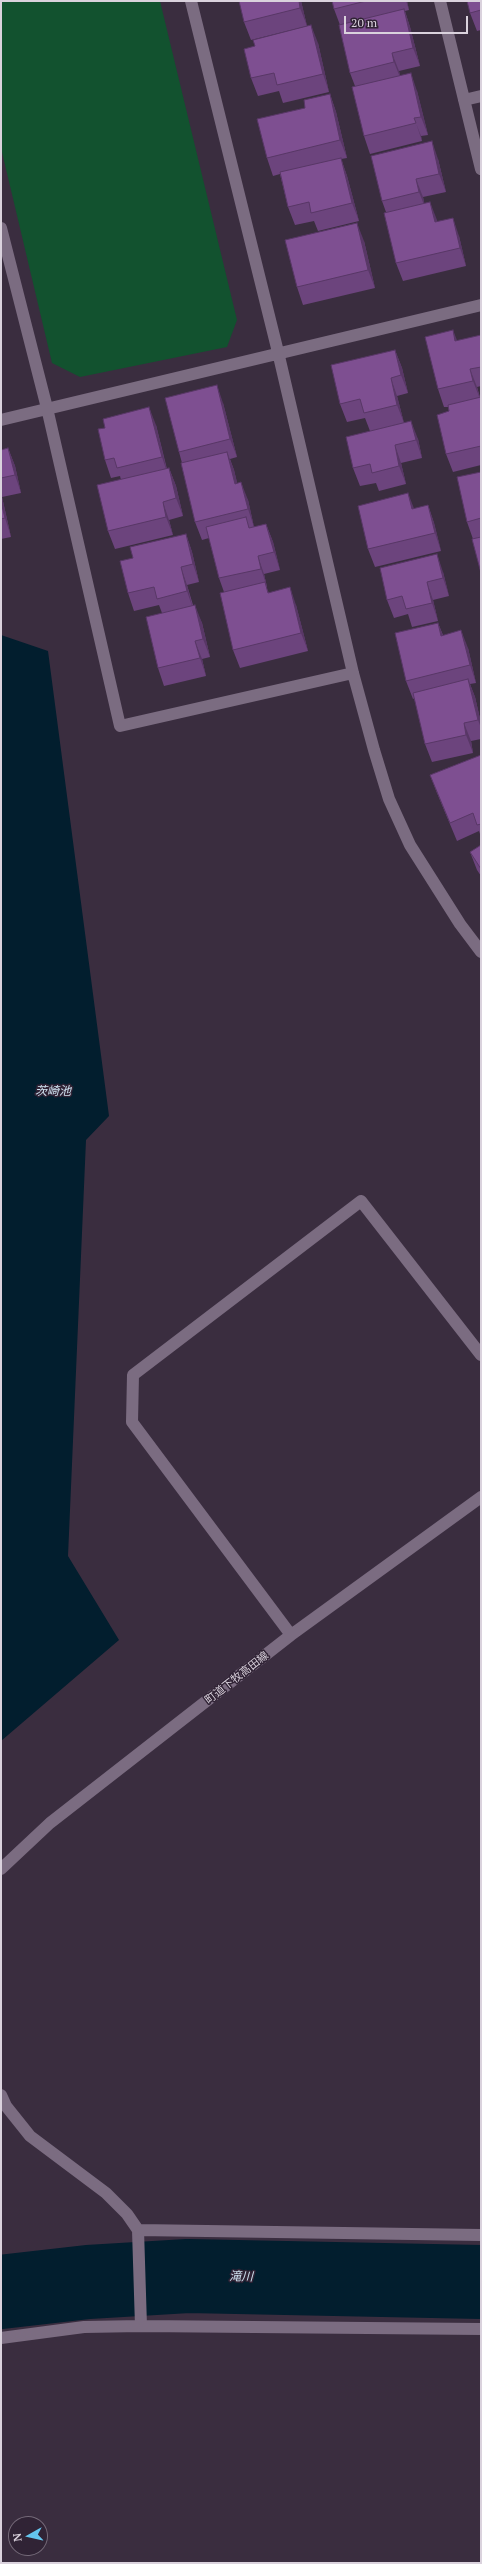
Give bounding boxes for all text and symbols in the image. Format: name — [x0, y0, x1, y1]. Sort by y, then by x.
scale bar — [346, 8, 470, 34]
text: 20 m — [351, 15, 377, 30]
water label: 茨崎池 — [35, 1085, 71, 1099]
street label: 町道下牧高田線 — [203, 1649, 271, 1707]
water label: 滝川 — [229, 2270, 253, 2284]
north arrow — [8, 2516, 48, 2556]
text: N — [10, 2532, 25, 2543]

